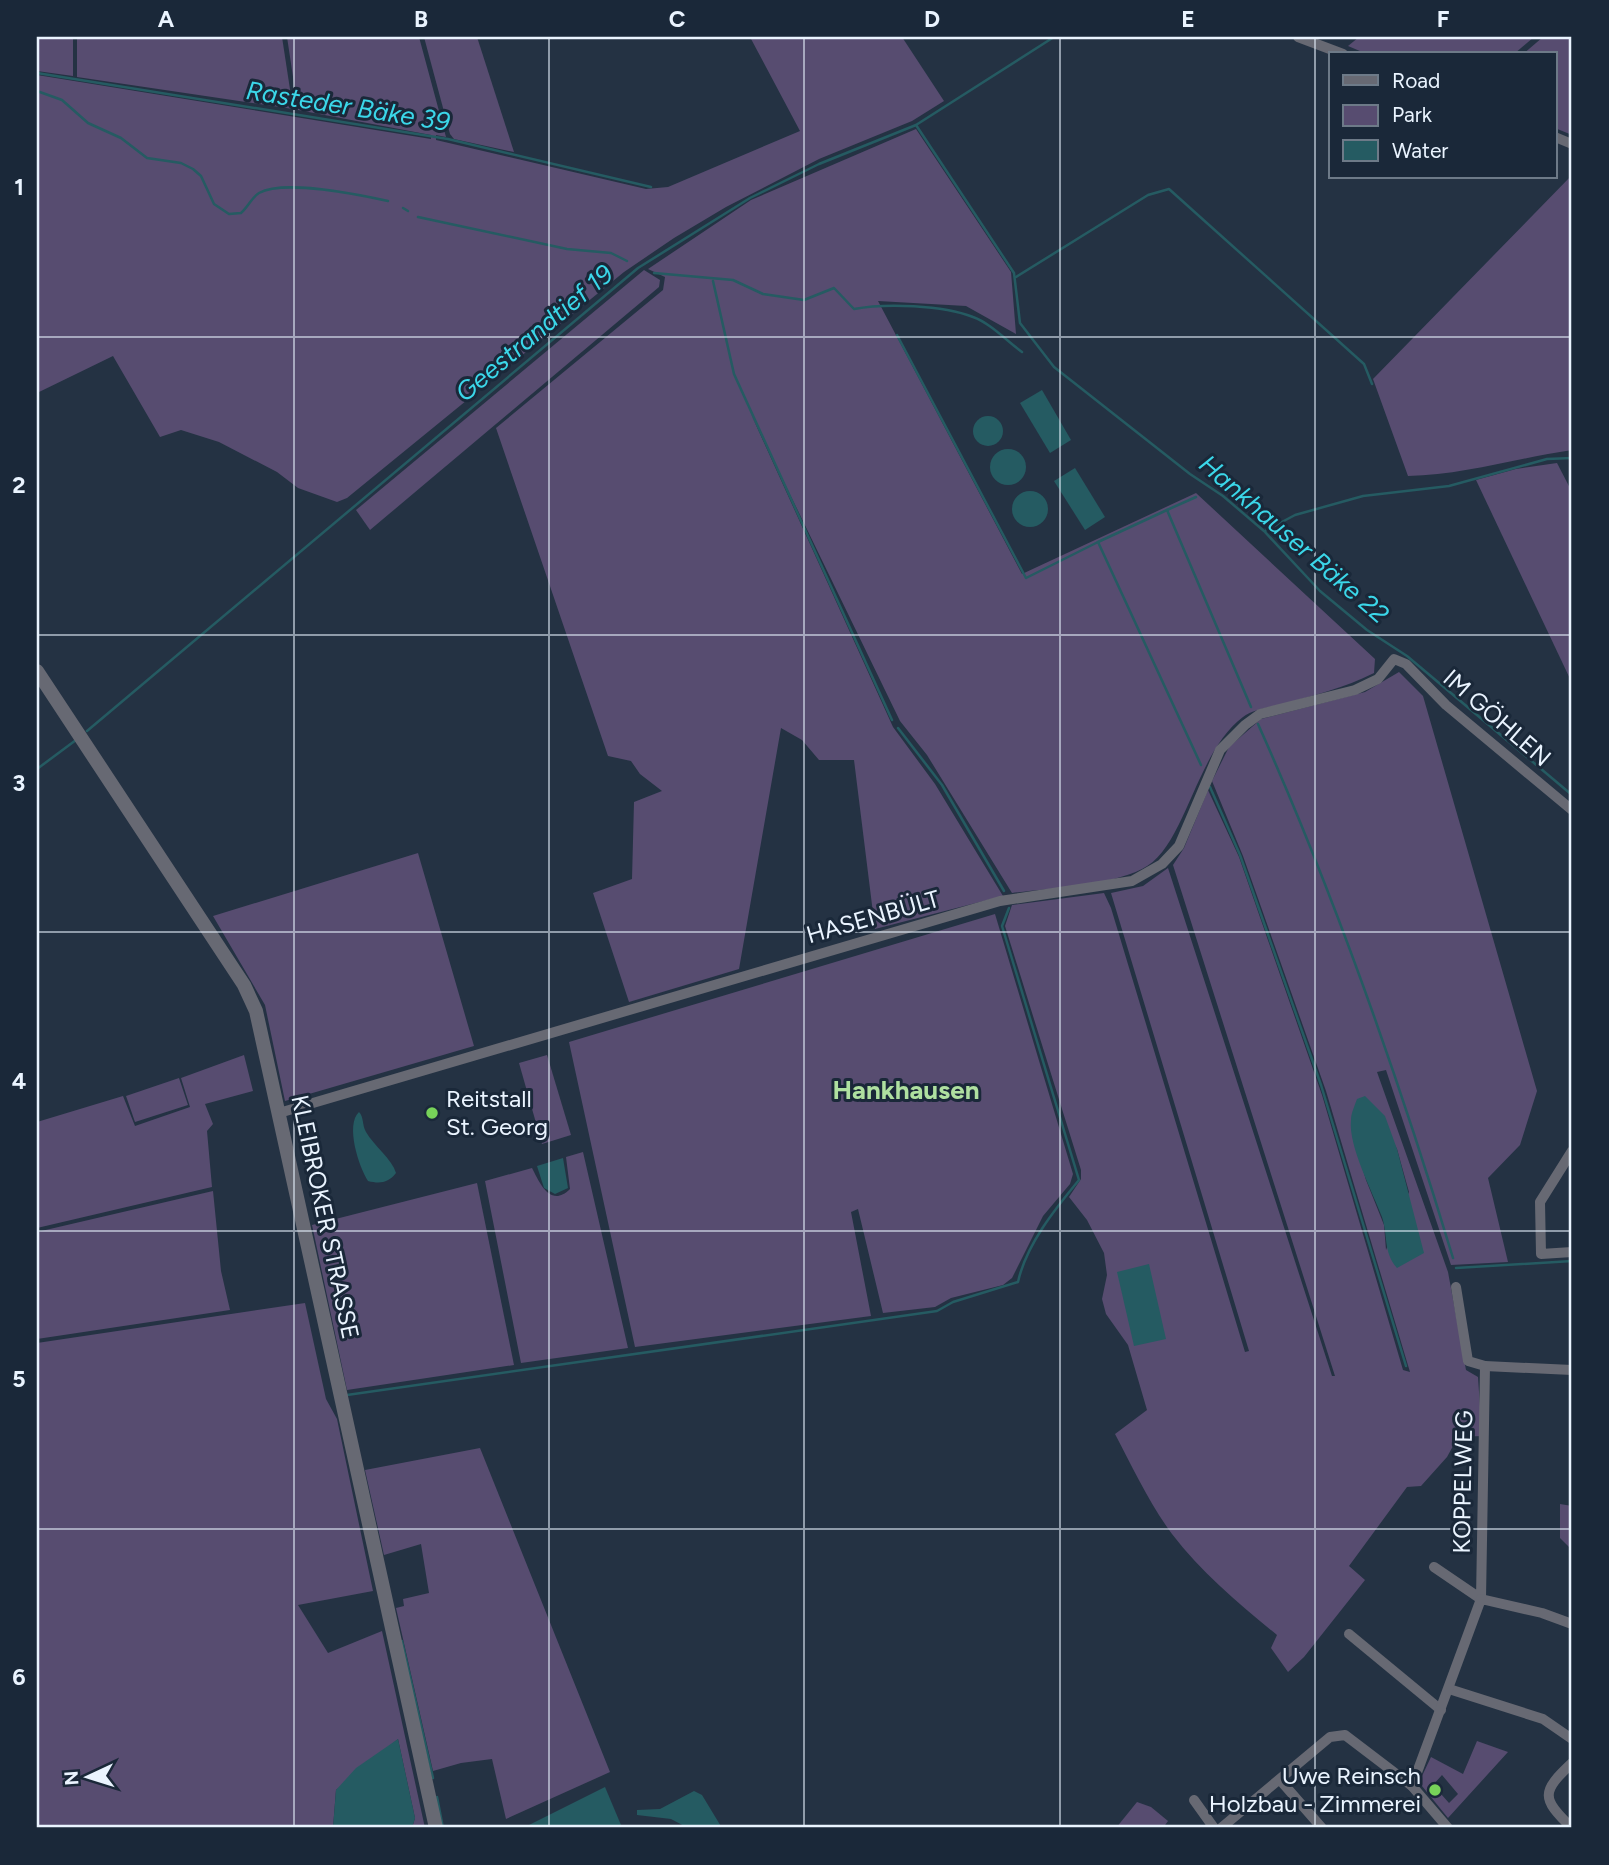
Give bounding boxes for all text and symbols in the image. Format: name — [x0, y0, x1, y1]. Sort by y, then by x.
text: A — [158, 5, 175, 33]
text: B — [414, 5, 428, 33]
text: C — [669, 5, 686, 33]
text: D — [924, 5, 940, 33]
text: E — [1181, 5, 1195, 33]
text: F — [1437, 5, 1450, 33]
legend — [1329, 52, 1556, 178]
text: Road — [1392, 68, 1440, 93]
water label: Rasteder Bäke 39 — [244, 74, 452, 138]
text: Park — [1392, 102, 1433, 127]
text: Water — [1392, 138, 1448, 163]
text: 1 — [14, 173, 24, 201]
water label: Geestrandtief 19 — [449, 258, 620, 408]
water label: Hankhauser Bäke 22 — [1193, 448, 1396, 630]
text: 2 — [12, 471, 26, 499]
street label: IM GÖHLEN — [1438, 663, 1557, 772]
text: 3 — [13, 769, 25, 797]
street label: HASENBÜLT — [803, 884, 943, 949]
text: 4 — [12, 1067, 26, 1095]
district label: Hankhausen — [833, 1074, 979, 1106]
place label: Reitstall St. Georg — [446, 1084, 548, 1141]
street label: KLEIBROKER STRASSE — [285, 1092, 366, 1342]
marker: Reitstall St. Georg — [424, 1105, 440, 1121]
text: 5 — [12, 1365, 26, 1393]
street label: KOPPELWEG — [1447, 1410, 1478, 1554]
text: 6 — [12, 1663, 26, 1691]
north arrow — [52, 1742, 122, 1812]
place label: Uwe Reinsch Holzbau - Zimmerei — [1209, 1761, 1421, 1818]
text: N — [60, 1770, 84, 1786]
marker: Uwe Reinsch Holzbau - Zimmerei — [1427, 1782, 1443, 1798]

